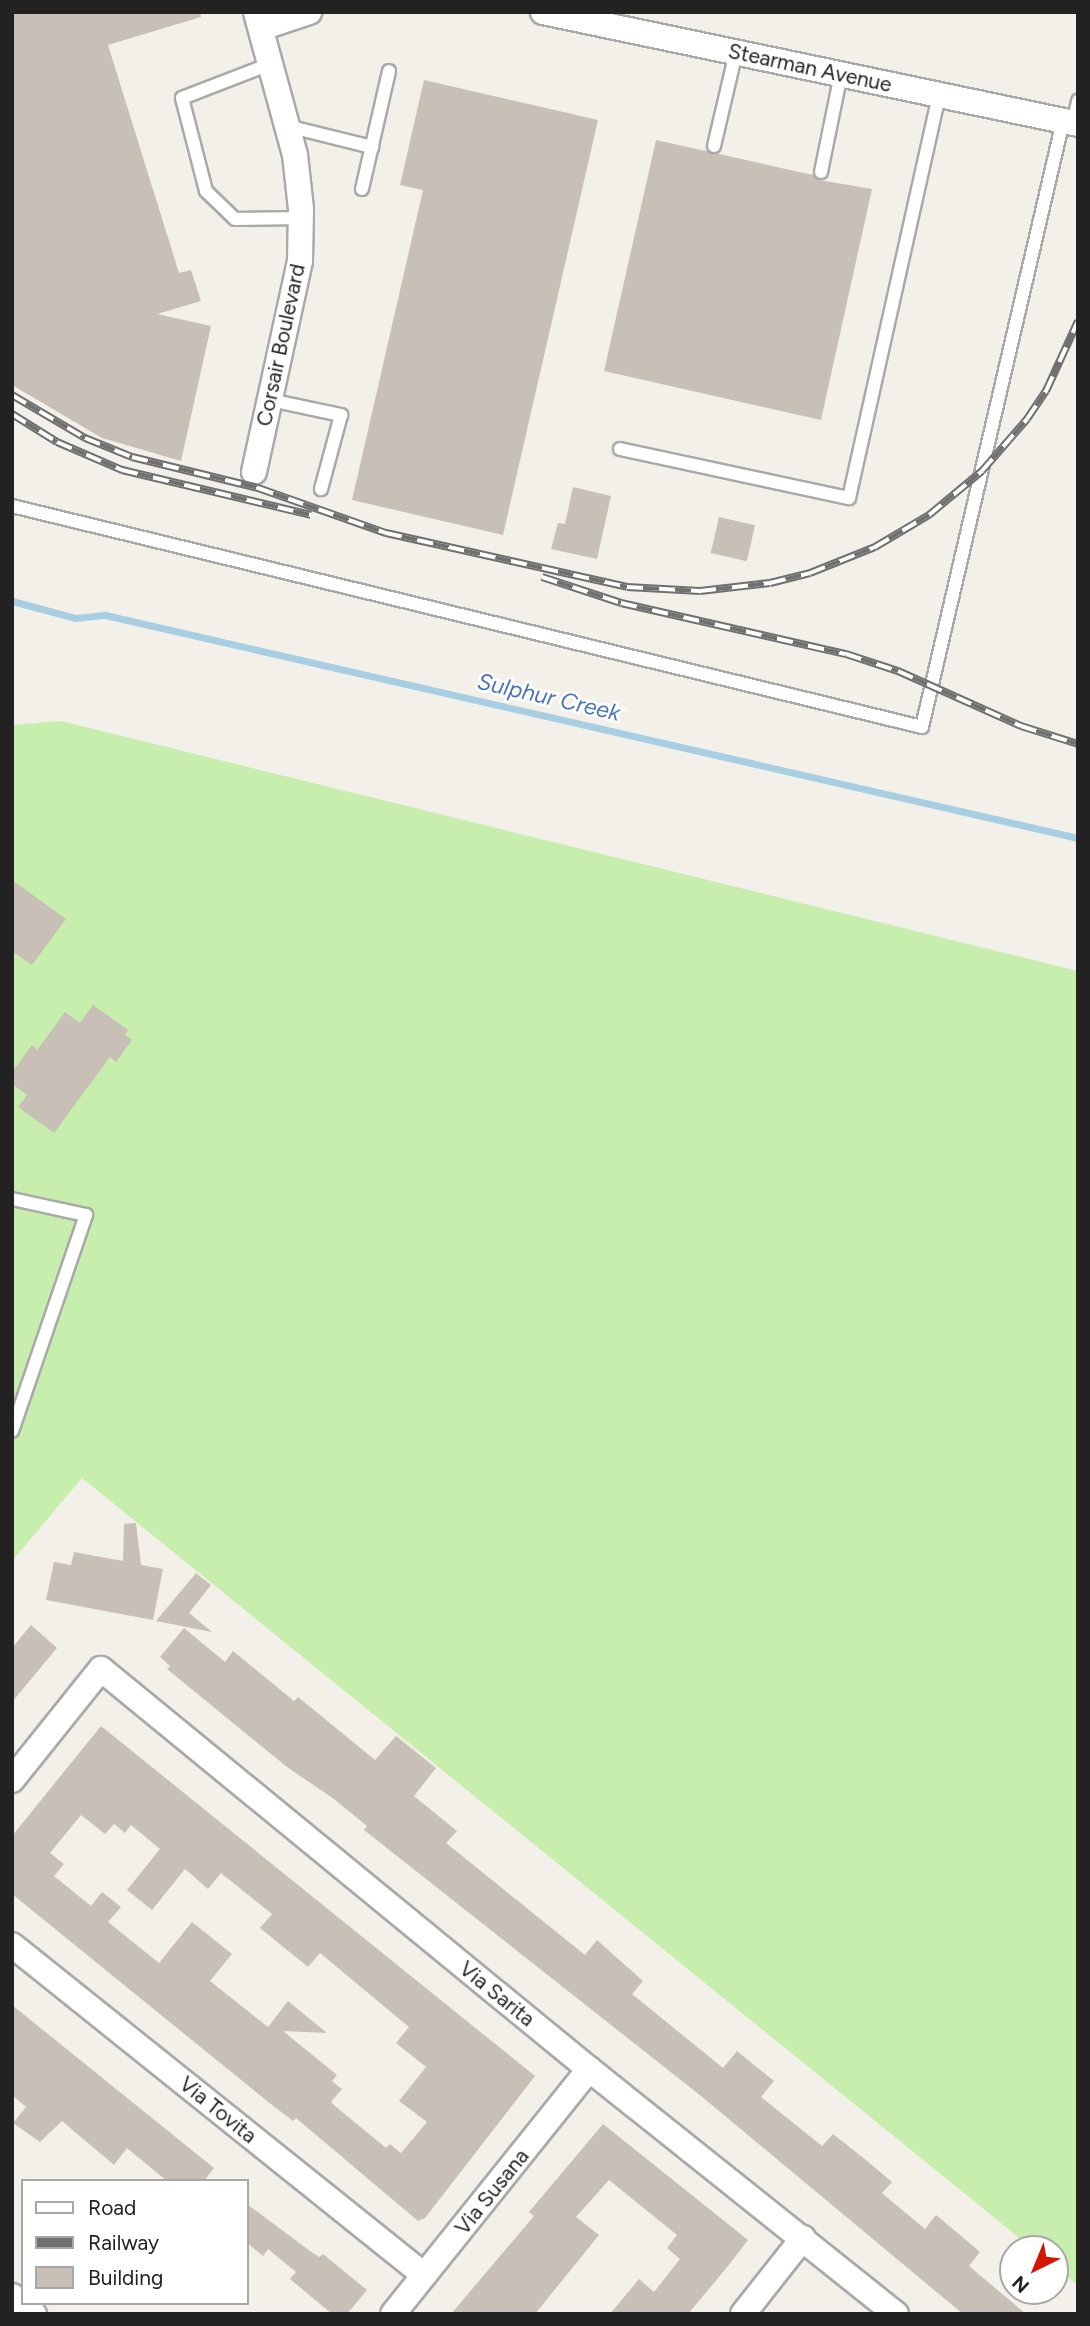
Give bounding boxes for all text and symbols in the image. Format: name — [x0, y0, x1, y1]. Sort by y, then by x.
street label: Stearman Avenue — [726, 38, 894, 98]
street label: Corsair Boulevard — [251, 261, 311, 429]
water label: Sulphur Creek — [475, 667, 623, 727]
street label: Via Sarita — [454, 1956, 540, 2032]
street label: Via Tovita — [174, 2071, 262, 2149]
street label: Via Susana — [450, 2144, 534, 2240]
legend — [21, 2179, 248, 2305]
text: Road — [88, 2195, 136, 2220]
text: Railway — [88, 2230, 159, 2255]
north arrow — [999, 2235, 1069, 2305]
text: Building — [88, 2265, 163, 2290]
text: N — [1007, 2271, 1034, 2298]

